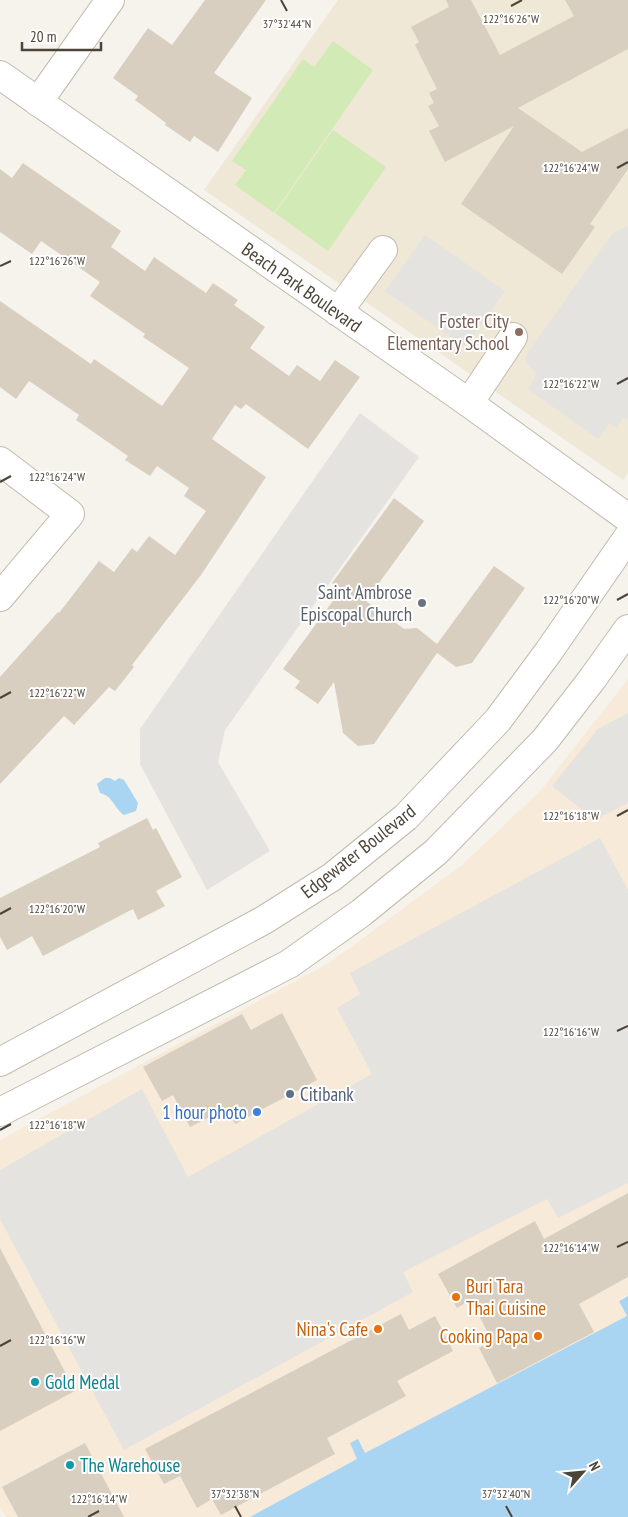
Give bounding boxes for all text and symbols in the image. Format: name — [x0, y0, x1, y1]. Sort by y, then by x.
text: 122°16'26"W — [483, 11, 539, 26]
text: 37°32'44"N — [263, 16, 311, 31]
scale bar — [22, 20, 101, 52]
text: 20 m — [30, 27, 56, 46]
text: 122°16'24"W — [543, 160, 599, 175]
street label: Beach Park Boulevard — [237, 237, 367, 337]
text: 122°16'26"W — [29, 253, 85, 268]
place label: Foster City Elementary School — [387, 309, 510, 355]
marker: Foster City Elementary School — [513, 326, 525, 338]
text: 122°16'22"W — [543, 376, 599, 391]
text: 122°16'24"W — [29, 469, 85, 484]
place label: Saint Ambrose Episcopal Church — [300, 580, 412, 626]
text: 122°16'20"W — [543, 592, 599, 607]
marker: Saint Ambrose Episcopal Church — [416, 597, 428, 609]
text: 122°16'22"W — [29, 685, 85, 700]
street label: Edgewater Boulevard — [296, 799, 420, 903]
text: 122°16'18"W — [543, 808, 599, 823]
text: 122°16'20"W — [29, 901, 85, 916]
text: 122°16'16"W — [543, 1024, 599, 1039]
place label: Citibank — [300, 1082, 354, 1106]
marker: Citibank — [284, 1088, 296, 1100]
place label: 1 hour photo — [162, 1100, 247, 1124]
marker: 1 hour photo — [251, 1106, 263, 1118]
text: 122°16'18"W — [29, 1117, 85, 1132]
text: 122°16'14"W — [543, 1240, 599, 1255]
place label: Buri Tara Thai Cuisine — [466, 1274, 546, 1320]
marker: Buri Tara Thai Cuisine — [450, 1291, 462, 1303]
place label: Nina's Cafe — [296, 1317, 368, 1341]
marker: Nina's Cafe — [372, 1323, 384, 1335]
place label: Cooking Papa — [440, 1324, 528, 1348]
marker: Cooking Papa — [532, 1330, 544, 1342]
text: 122°16'16"W — [29, 1332, 85, 1347]
place label: Gold Medal — [45, 1370, 120, 1394]
marker: Gold Medal — [29, 1376, 41, 1388]
north arrow — [558, 1447, 608, 1497]
place label: The Warehouse — [80, 1453, 180, 1477]
marker: The Warehouse — [64, 1459, 76, 1471]
text: N — [585, 1459, 604, 1474]
text: 37°32'38"N — [211, 1486, 259, 1501]
text: 37°32'40"N — [482, 1486, 530, 1501]
text: 122°16'14"W — [71, 1491, 127, 1506]

